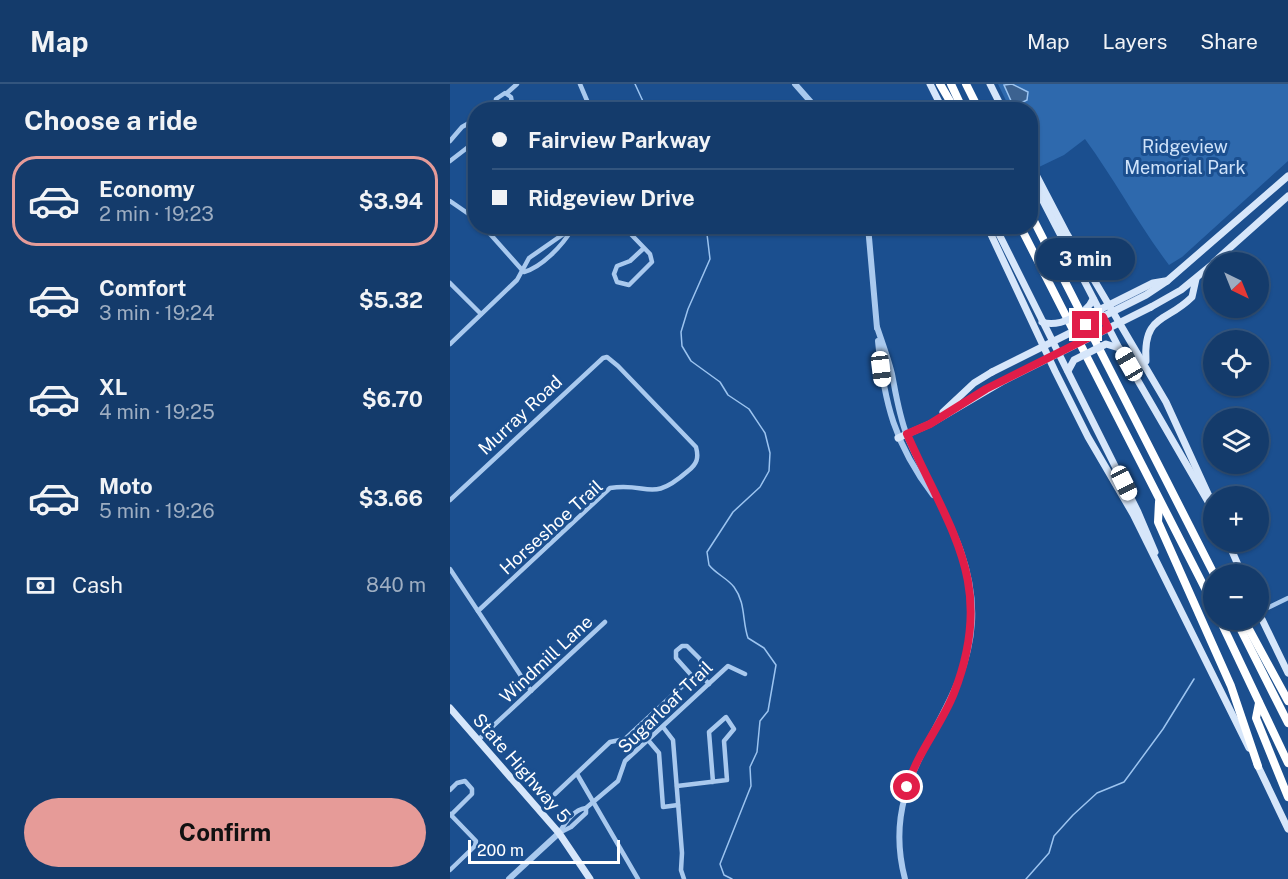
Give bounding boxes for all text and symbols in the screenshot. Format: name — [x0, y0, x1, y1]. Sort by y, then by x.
text: Map — [30, 25, 89, 58]
text: Map — [1027, 29, 1070, 54]
text: Layers — [1103, 29, 1167, 54]
text: Share — [1200, 29, 1258, 54]
text: Choose a ride — [24, 104, 198, 136]
text: Fairview Parkway — [528, 127, 711, 153]
park label: Ridgeview Memorial Park — [1124, 136, 1246, 178]
icon: car — [27, 174, 81, 228]
text: Economy — [99, 176, 195, 202]
text: Ridgeview Drive — [528, 185, 695, 211]
text: $3.94 — [359, 188, 423, 214]
text: 2 min · 19:23 — [99, 202, 214, 226]
callout: 3 min — [1036, 238, 1136, 280]
text: 3 min — [1059, 247, 1112, 271]
north arrow — [1203, 252, 1269, 318]
map controls — [1203, 252, 1269, 630]
icon: car — [27, 273, 81, 327]
text: Comfort — [99, 275, 186, 301]
text: $5.32 — [359, 287, 423, 313]
text: 3 min · 19:24 — [99, 301, 215, 325]
route end — [1072, 311, 1099, 338]
button: locate — [1203, 330, 1269, 396]
car — [1112, 344, 1146, 384]
car — [870, 350, 892, 388]
street label: Murray Road — [474, 371, 566, 459]
icon: car — [27, 372, 81, 426]
text: XL — [99, 374, 127, 400]
text: $6.70 — [362, 386, 423, 412]
text: 4 min · 19:25 — [99, 400, 215, 424]
button: layers — [1203, 408, 1269, 474]
car — [1108, 463, 1140, 503]
icon: car — [27, 471, 81, 525]
text: Moto — [99, 473, 153, 499]
street label: Horseshoe Trail — [495, 475, 607, 579]
text: $3.66 — [358, 485, 423, 511]
button: + — [1203, 486, 1269, 552]
text: 5 min · 19:26 — [99, 499, 215, 523]
button: − — [1203, 564, 1269, 630]
icon: cash — [24, 569, 57, 602]
text: Cash — [72, 572, 123, 598]
text: 840 m — [366, 573, 426, 597]
street label: Windmill Lane — [495, 611, 597, 707]
street label: Sugarloaf Trail — [613, 657, 717, 757]
street label: State Highway 5 — [469, 709, 575, 827]
route start — [893, 773, 920, 800]
button: Confirm — [24, 798, 426, 867]
scale bar — [468, 837, 620, 864]
text: 200 m — [477, 841, 524, 860]

